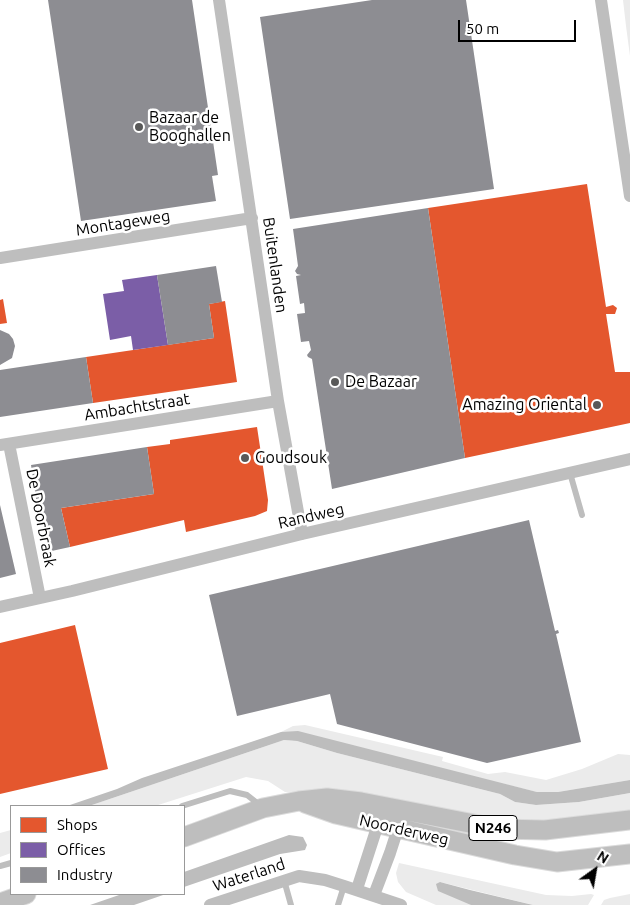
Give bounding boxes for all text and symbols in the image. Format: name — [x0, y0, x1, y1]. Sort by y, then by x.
scale bar — [460, 10, 578, 42]
text: 50 m — [466, 20, 499, 37]
place label: Bazaar de Booghallen — [149, 108, 231, 146]
marker: Bazaar de Booghallen — [133, 121, 145, 133]
street label: Montageweg — [74, 206, 172, 240]
street label: Buitenlanden — [259, 216, 291, 314]
place label: De Bazaar — [345, 372, 417, 392]
marker: De Bazaar — [329, 376, 341, 388]
street label: Ambachtstraat — [83, 389, 191, 425]
place label: Amazing Oriental — [462, 395, 587, 415]
marker: Amazing Oriental — [591, 399, 603, 411]
place label: Goudsouk — [255, 448, 327, 468]
marker: Goudsouk — [239, 452, 251, 464]
street label: De Doorbraak — [22, 467, 60, 569]
street label: Randweg — [276, 499, 346, 533]
legend — [10, 805, 185, 895]
street label: Noorderweg — [357, 810, 451, 850]
text: Shops — [57, 816, 98, 833]
road number: N246 — [469, 816, 517, 840]
text: Offices — [57, 841, 105, 858]
north arrow — [570, 845, 620, 895]
text: N — [594, 848, 612, 867]
street label: Waterland — [210, 854, 288, 896]
text: Industry — [57, 866, 112, 883]

